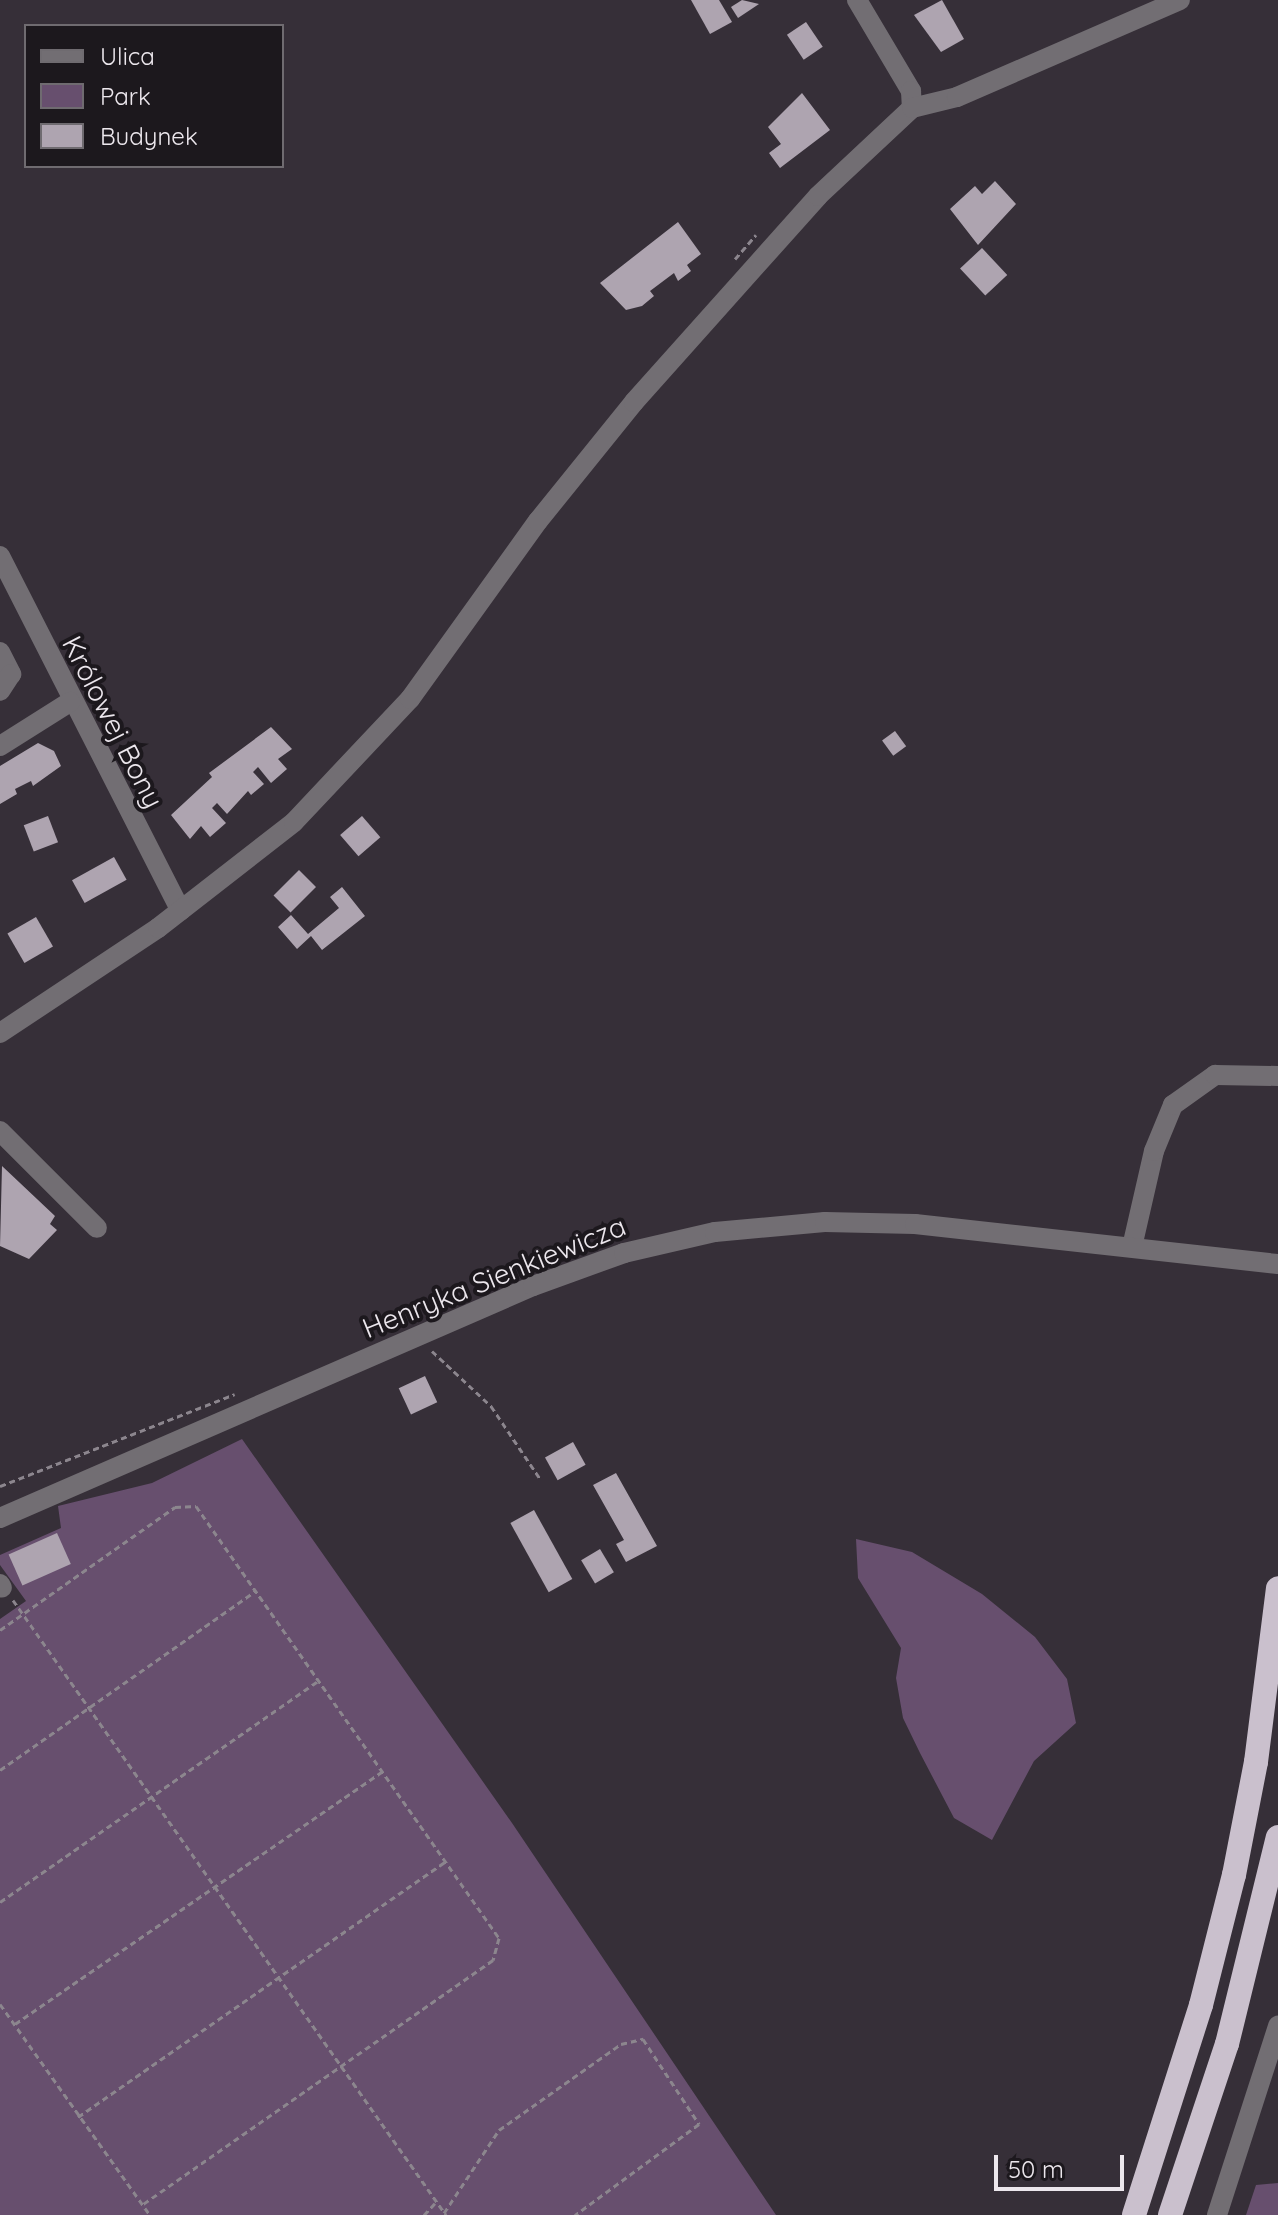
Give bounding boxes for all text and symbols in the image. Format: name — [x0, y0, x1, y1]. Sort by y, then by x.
legend — [24, 24, 284, 168]
text: Ulica — [100, 41, 155, 71]
text: Park — [100, 81, 151, 111]
text: Budynek — [100, 121, 198, 151]
street label: Królowej Bony — [55, 630, 171, 814]
street label: Henryka Sienkiewicza — [358, 1209, 630, 1345]
scale bar — [998, 2139, 1128, 2189]
text: 50 m — [1008, 2154, 1064, 2184]

